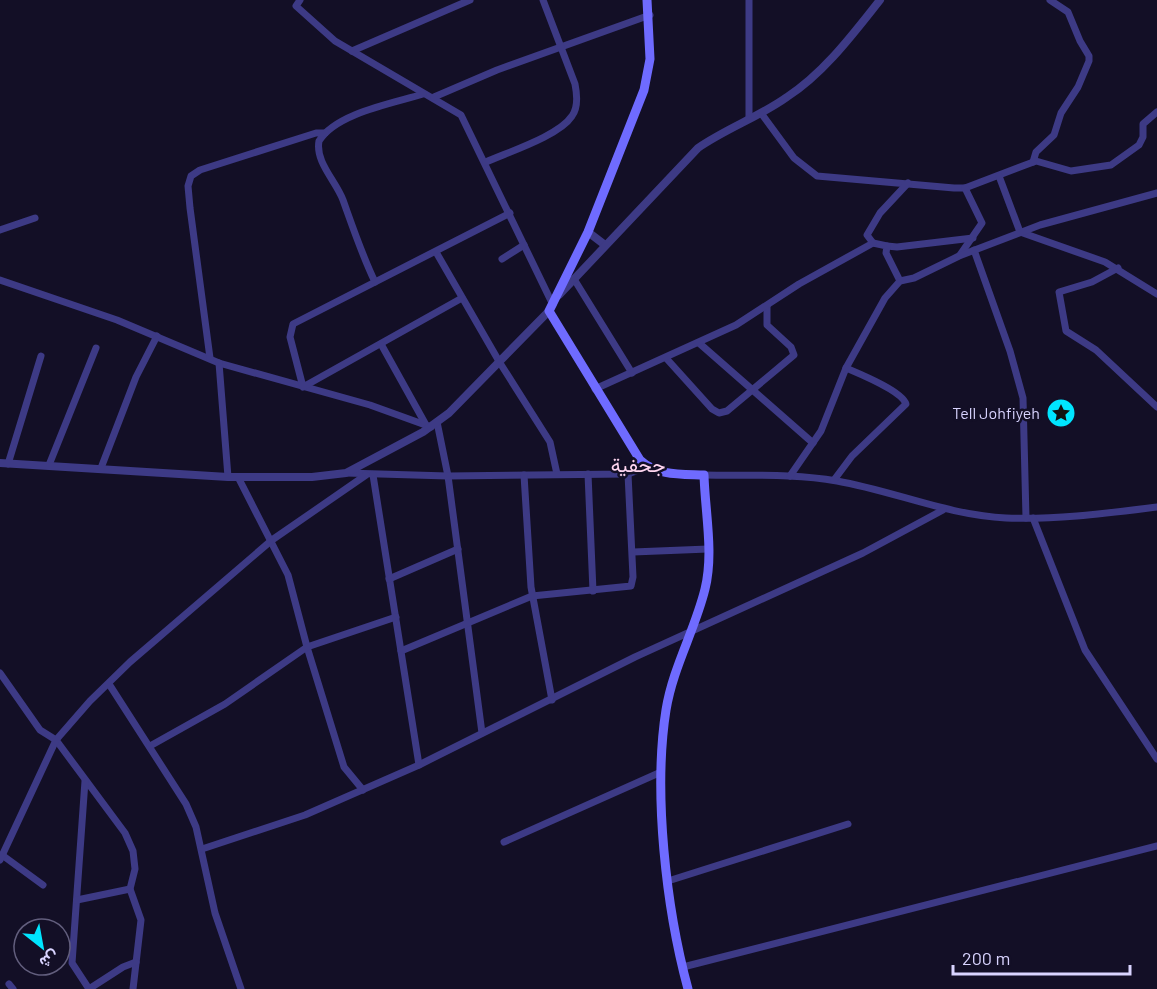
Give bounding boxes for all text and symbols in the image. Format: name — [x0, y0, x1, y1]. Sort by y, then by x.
place icon: Tell Johfiyeh — [1045, 397, 1077, 429]
place label: Tell Johfiyeh — [952, 403, 1040, 422]
district label: جحفية — [611, 452, 665, 477]
north arrow — [12, 917, 72, 977]
scale bar — [953, 938, 1130, 976]
text: ش — [36, 946, 63, 973]
text: 200 m — [962, 947, 1010, 969]

